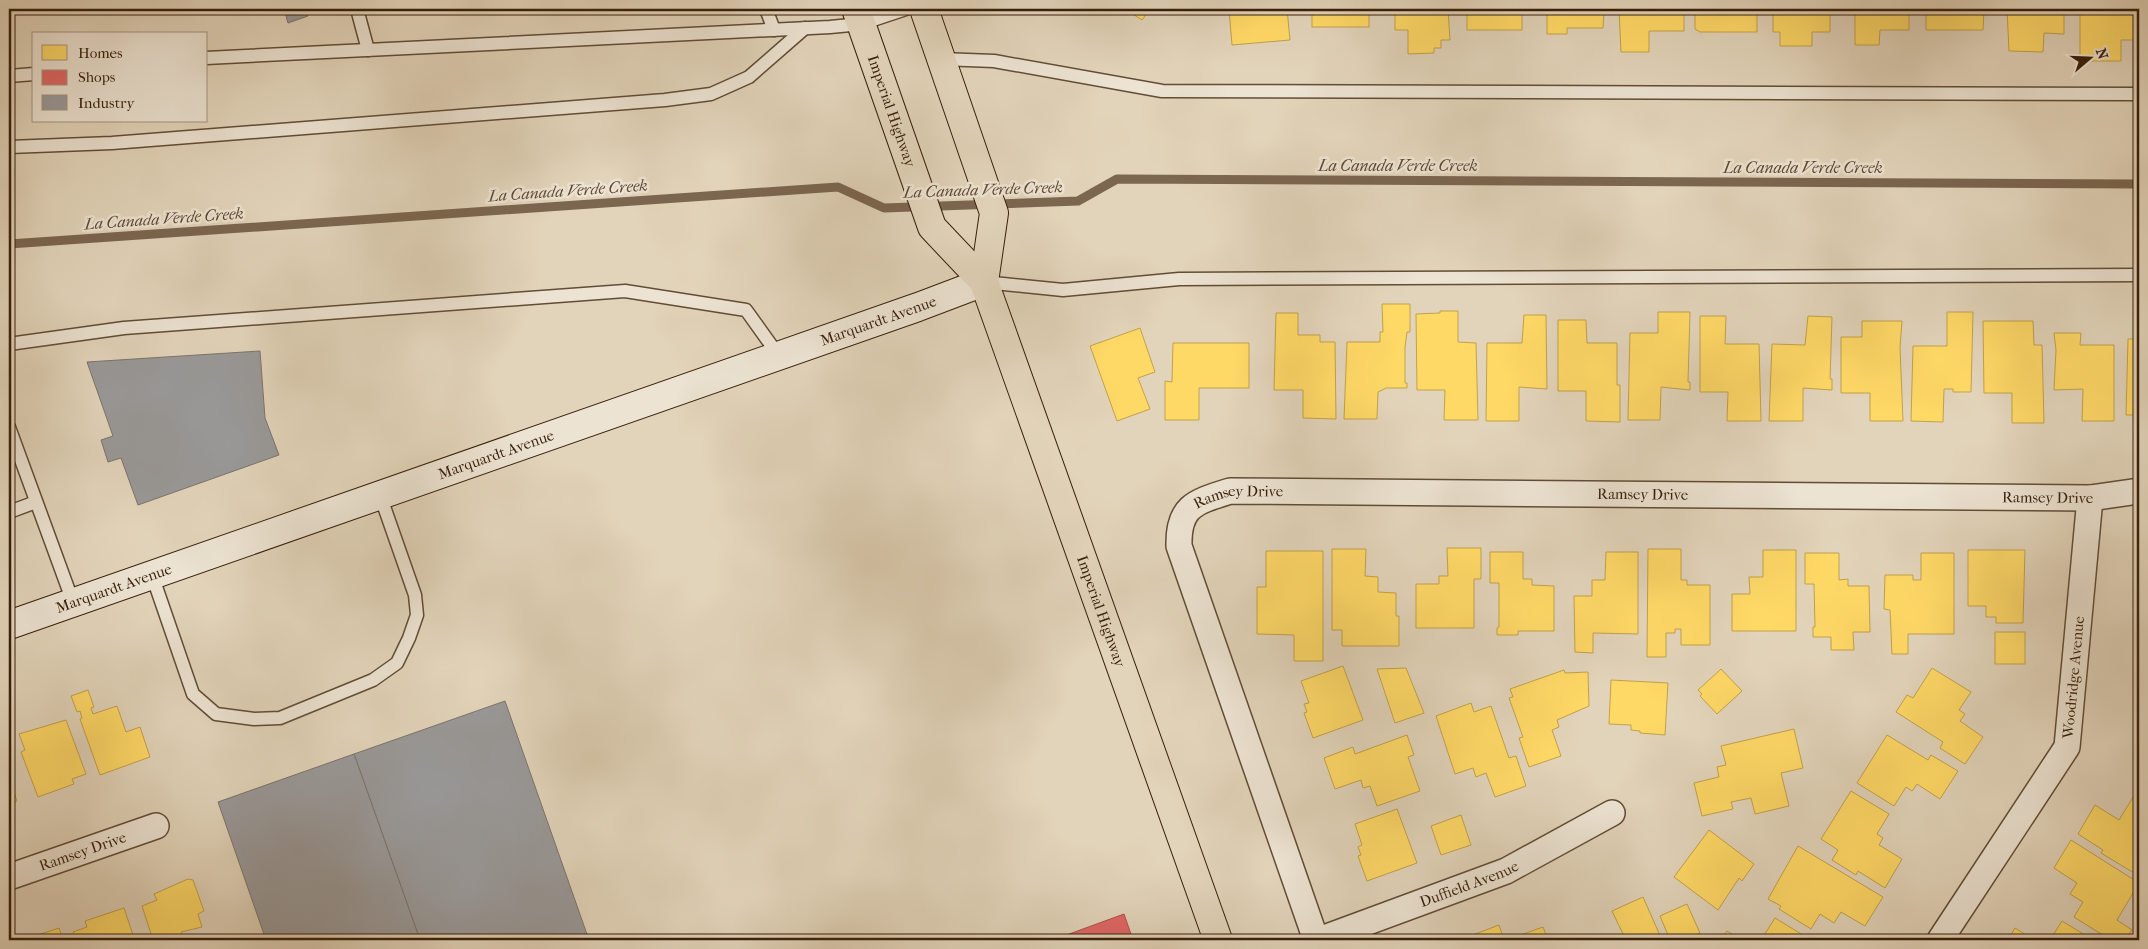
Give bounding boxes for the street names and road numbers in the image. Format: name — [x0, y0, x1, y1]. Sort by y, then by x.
street label: Imperial Highway — [864, 53, 920, 170]
street label: Marquardt Avenue — [818, 292, 939, 349]
street label: Marquardt Avenue — [436, 426, 557, 483]
street label: Ramsey Drive — [1190, 482, 1284, 513]
street label: Ramsey Drive — [1597, 485, 1689, 504]
street label: Ramsey Drive — [2002, 488, 2094, 507]
street label: Imperial Highway — [1073, 553, 1130, 670]
street label: Marquardt Avenue — [53, 560, 175, 617]
street label: Woodridge Avenue — [2059, 615, 2088, 740]
street label: Ramsey Drive — [37, 828, 129, 875]
street label: Duffield Avenue — [1417, 857, 1522, 911]

